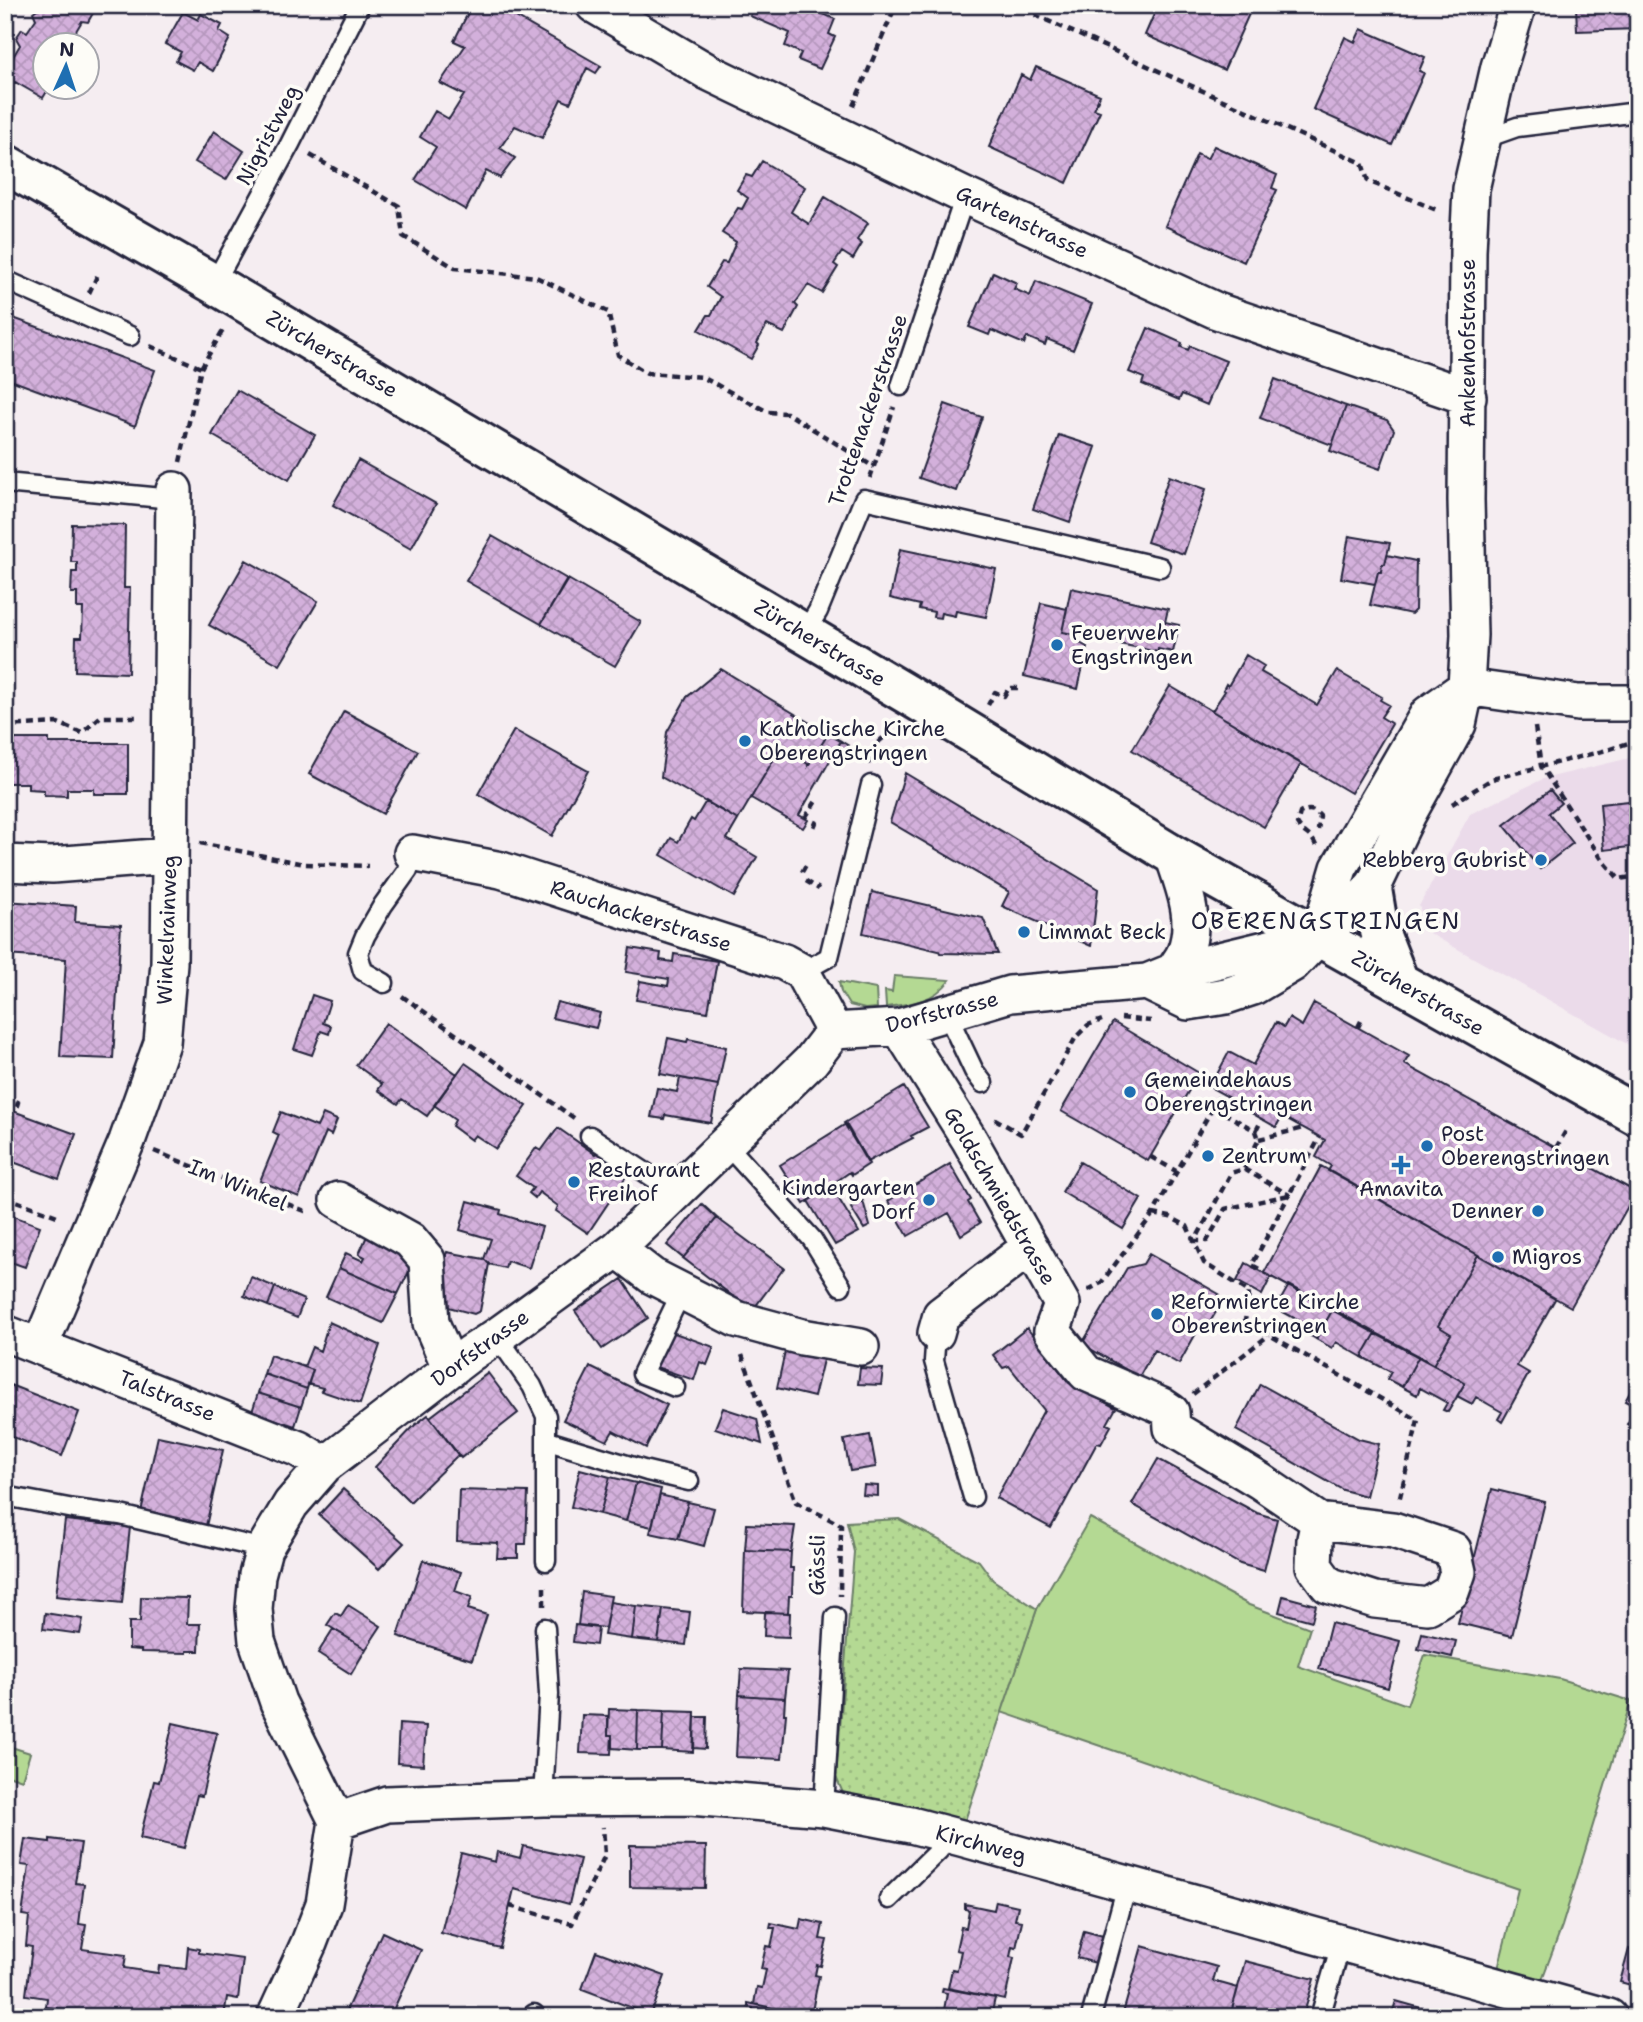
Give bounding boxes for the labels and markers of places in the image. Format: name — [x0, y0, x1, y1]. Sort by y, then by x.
place label: Feuerwehr Engstringen — [1071, 619, 1193, 671]
marker: Feuerwehr Engstringen — [1049, 637, 1065, 653]
place label: Katholische Kirche Oberengstringen — [759, 715, 946, 767]
marker: Katholische Kirche Oberengstringen — [737, 733, 753, 749]
place label: Rebberg Gubrist — [1362, 846, 1527, 874]
marker: Rebberg Gubrist — [1533, 852, 1549, 868]
place label: Limmat Beck — [1038, 918, 1166, 946]
marker: Limmat Beck — [1016, 924, 1032, 940]
place label: Gemeindehaus Oberengstringen — [1144, 1066, 1313, 1118]
marker: Gemeindehaus Oberengstringen — [1122, 1084, 1138, 1100]
place label: Post Oberengstringen — [1441, 1120, 1610, 1172]
marker: Post Oberengstringen — [1419, 1138, 1435, 1154]
place label: Zentrum — [1222, 1142, 1307, 1170]
marker: Zentrum — [1200, 1148, 1216, 1164]
place label: Restaurant Freihof — [588, 1156, 700, 1208]
marker: Amavita — [1393, 1157, 1409, 1173]
marker: Restaurant Freihof — [566, 1174, 582, 1190]
place label: Kindergarten Dorf — [782, 1174, 915, 1226]
place label: Amavita — [1359, 1175, 1443, 1203]
marker: Kindergarten Dorf — [921, 1192, 937, 1208]
place label: Denner — [1452, 1197, 1524, 1225]
marker: Denner — [1530, 1203, 1546, 1219]
place label: Migros — [1512, 1243, 1582, 1271]
marker: Migros — [1490, 1249, 1506, 1265]
place label: Reformierte Kirche Oberenstringen — [1171, 1288, 1360, 1340]
marker: Reformierte Kirche Oberenstringen — [1149, 1306, 1165, 1322]

